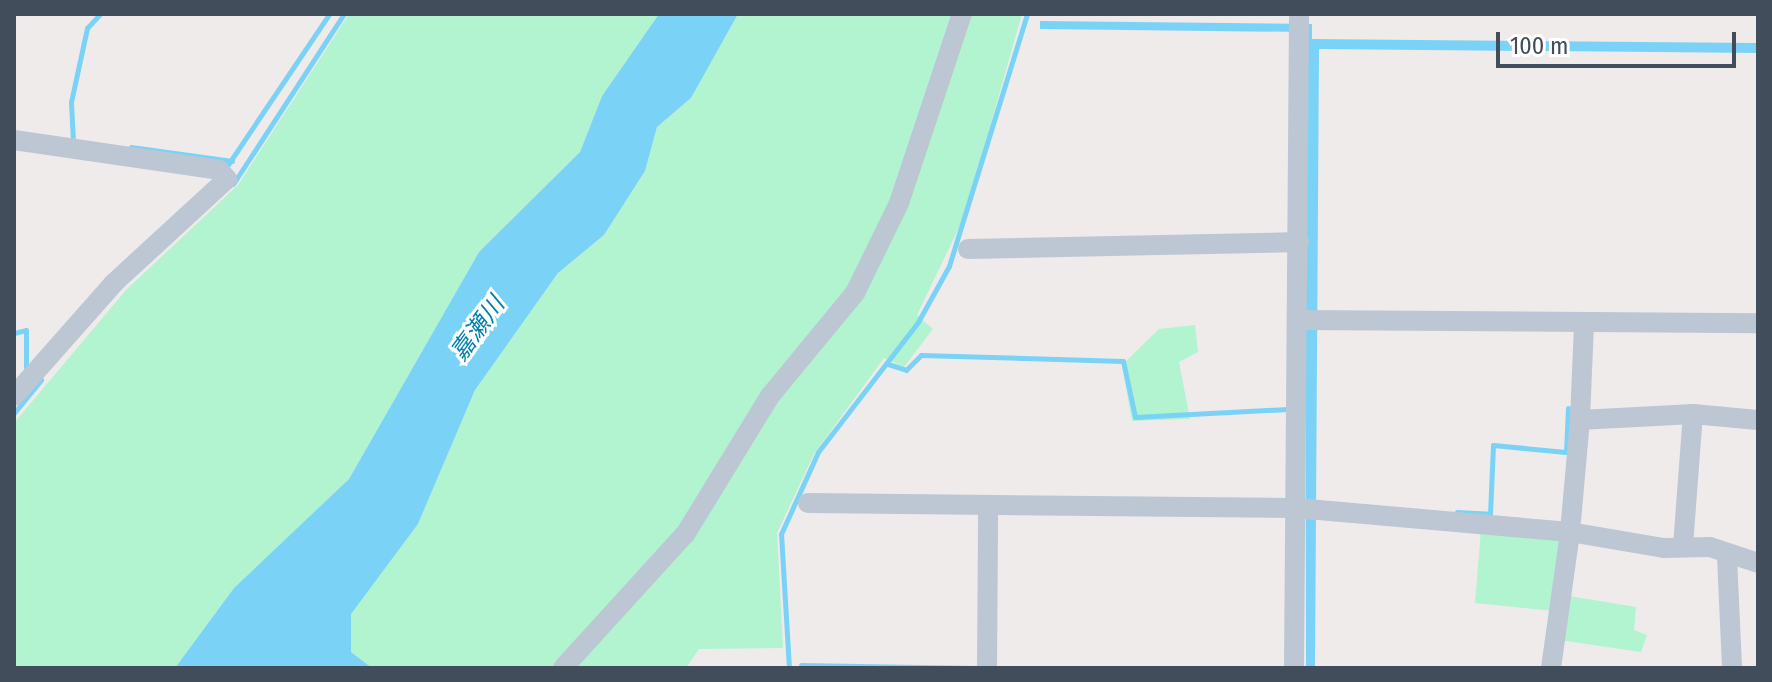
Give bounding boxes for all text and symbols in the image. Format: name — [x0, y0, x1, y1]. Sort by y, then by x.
scale bar — [1500, 16, 1740, 66]
text: 100 m — [1510, 32, 1568, 60]
water label: 嘉瀬川 — [445, 291, 511, 367]

